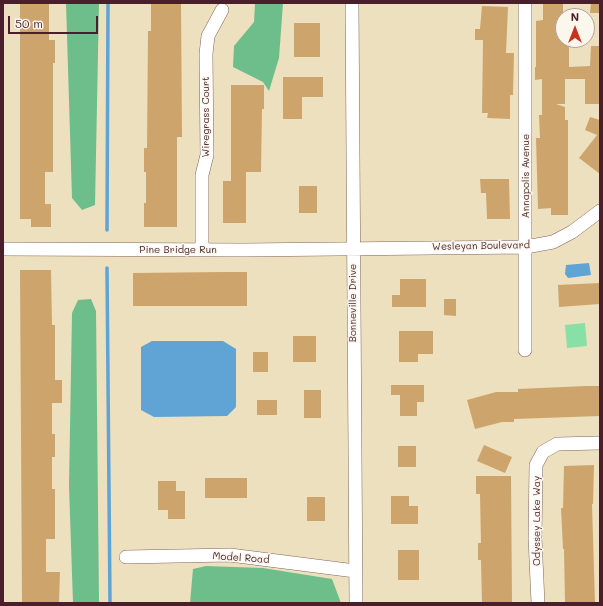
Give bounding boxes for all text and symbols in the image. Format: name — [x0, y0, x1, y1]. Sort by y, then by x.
scale bar — [10, 8, 100, 34]
north arrow — [555, 8, 595, 48]
text: N — [571, 9, 579, 24]
text: 50 m — [15, 15, 43, 31]
street label: Wiregrass Court — [200, 77, 212, 157]
street label: Annapolis Avenue — [520, 134, 532, 218]
street label: Wesleyan Boulevard — [432, 239, 530, 253]
street label: Pine Bridge Run — [139, 244, 217, 256]
street label: Bonneville Drive — [347, 264, 359, 342]
street label: Odyssey Lake Way — [531, 476, 543, 566]
street label: Model Road — [212, 550, 270, 566]

